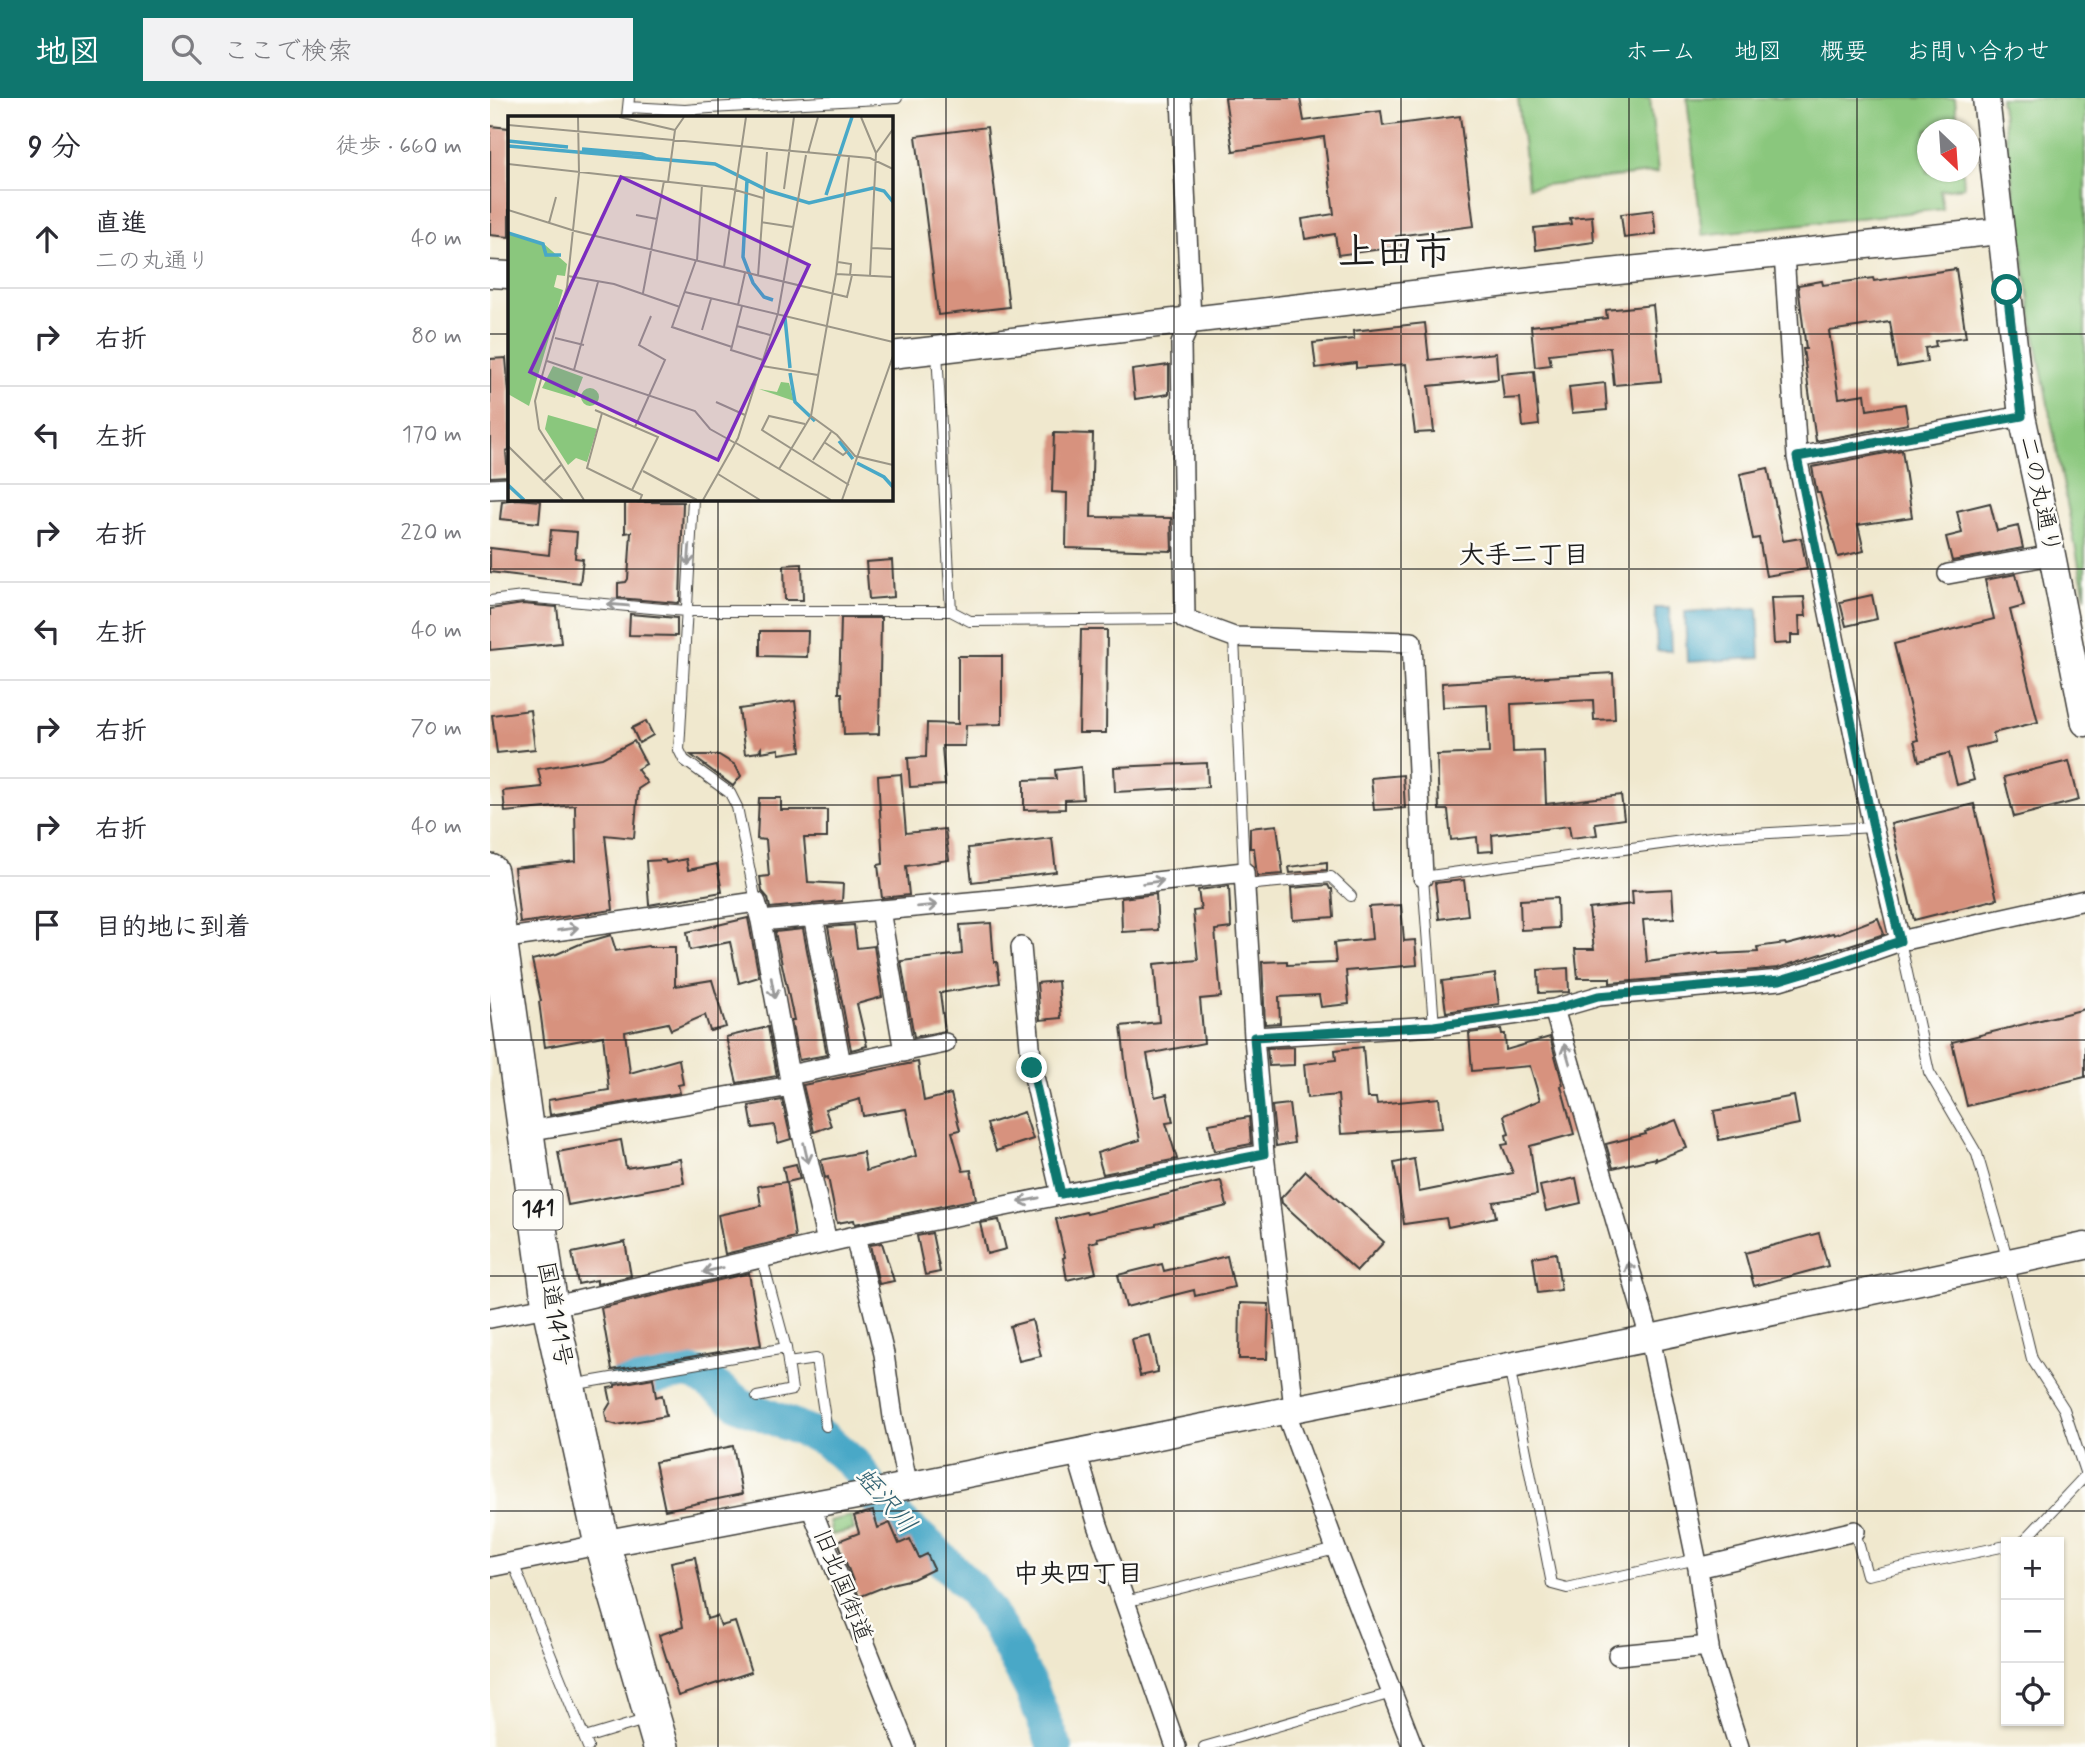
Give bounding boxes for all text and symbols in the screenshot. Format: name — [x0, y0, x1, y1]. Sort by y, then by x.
search box — [143, 18, 633, 81]
icon: search — [167, 30, 205, 68]
text: 地図 — [35, 31, 101, 75]
text: ここで検索 — [223, 35, 353, 69]
text: ホーム — [1625, 37, 1696, 68]
text: 地図 — [1734, 37, 1782, 68]
text: 概要 — [1820, 37, 1868, 68]
text: お問い合わせ — [1906, 37, 2050, 68]
inset map — [508, 116, 892, 500]
north arrow — [1917, 119, 1980, 182]
text: 9 分 — [28, 128, 81, 167]
text: 徒歩 · 660 m — [335, 132, 462, 162]
text: 直進 — [95, 207, 147, 241]
icon: ahead — [28, 220, 66, 258]
text: 40 m — [411, 224, 462, 254]
district label: 上田市 — [1338, 229, 1452, 278]
text: 二の丸通り — [95, 247, 210, 277]
route start — [1991, 274, 2022, 305]
icon: right — [28, 318, 66, 356]
text: 80 m — [411, 322, 462, 352]
text: 右折 — [95, 323, 147, 357]
icon: left — [28, 416, 66, 454]
text: 170 m — [402, 420, 462, 450]
text: 左折 — [95, 421, 147, 455]
street label: 二の丸通り — [2011, 433, 2067, 557]
icon: right — [28, 514, 66, 552]
text: 220 m — [400, 518, 462, 548]
text: 右折 — [95, 519, 147, 553]
district label: 大手二丁目 — [1459, 539, 1589, 573]
one-way arrow — [682, 543, 695, 566]
one-way arrow — [607, 598, 629, 611]
icon: left — [28, 612, 66, 650]
text: 40 m — [411, 616, 462, 646]
text: 左折 — [95, 617, 147, 651]
icon: right — [28, 710, 66, 748]
text: 70 m — [410, 714, 462, 744]
text: 右折 — [95, 715, 147, 749]
icon: right — [28, 808, 66, 846]
text: 40 m — [411, 812, 462, 842]
text: 右折 — [95, 813, 147, 847]
one-way arrow — [1141, 875, 1164, 888]
one-way arrow — [915, 899, 938, 912]
icon: arrive — [28, 906, 66, 944]
text: 目的地に到着 — [95, 911, 251, 945]
one-way arrow — [556, 922, 578, 935]
one-way arrow — [767, 976, 781, 999]
one-way arrow — [1560, 1043, 1573, 1065]
route end — [1016, 1052, 1047, 1083]
one-way arrow — [800, 1141, 814, 1164]
road number: 141 — [513, 1190, 562, 1230]
one-way arrow — [1018, 1194, 1041, 1208]
street label: 国道141号 — [529, 1259, 579, 1369]
one-way arrow — [1624, 1262, 1637, 1284]
one-way arrow — [702, 1264, 725, 1278]
water label: 蛭沢川 — [847, 1460, 923, 1542]
street label: 旧北国街道 — [805, 1525, 879, 1647]
map controls — [2001, 1537, 2064, 1726]
button: + — [2001, 1537, 2064, 1600]
district label: 中央四丁目 — [1013, 1558, 1143, 1592]
button: − — [2001, 1600, 2064, 1663]
button: locate — [2001, 1663, 2064, 1726]

